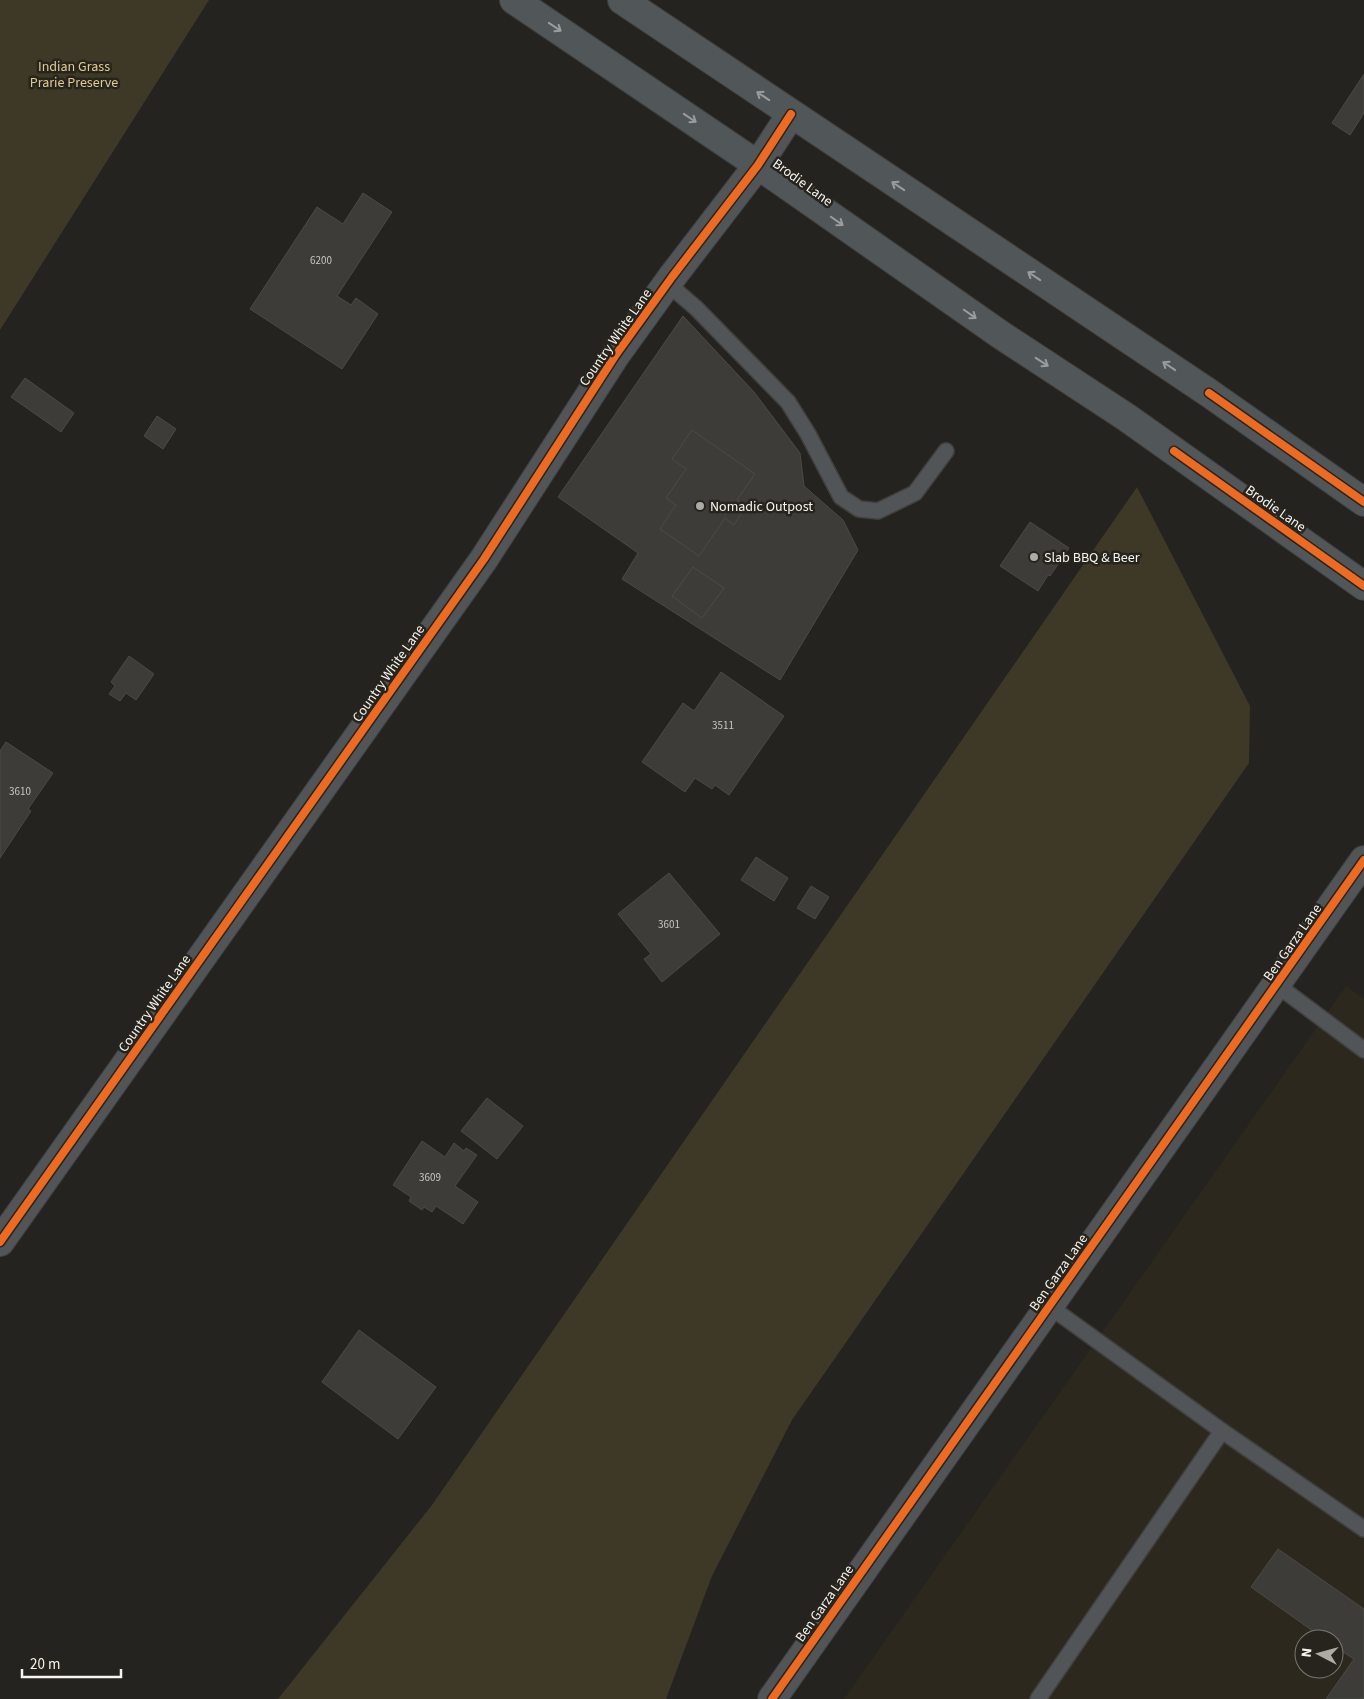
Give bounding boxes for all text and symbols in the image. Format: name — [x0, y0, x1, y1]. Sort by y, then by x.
one-way arrow — [548, 22, 562, 32]
park label: Indian Grass Prarie Preserve — [30, 57, 118, 93]
one-way arrow — [756, 91, 770, 101]
one-way arrow — [682, 113, 696, 123]
street label: Brodie Lane — [768, 154, 837, 211]
one-way arrow — [892, 181, 906, 191]
one-way arrow — [830, 216, 844, 226]
house number: 6200 — [310, 253, 332, 268]
one-way arrow — [1027, 271, 1041, 281]
street label: Country White Lane — [575, 285, 657, 390]
one-way arrow — [963, 309, 977, 319]
one-way arrow — [1034, 357, 1048, 367]
one-way arrow — [1162, 361, 1176, 371]
street label: Brodie Lane — [1241, 481, 1310, 537]
place label: Nomadic Outpost — [710, 497, 813, 517]
marker: Nomadic Outpost — [694, 500, 706, 512]
place label: Slab BBQ & Beer — [1044, 548, 1140, 568]
marker: Slab BBQ & Beer — [1028, 551, 1040, 563]
street label: Country White Lane — [348, 621, 430, 726]
house number: 3511 — [712, 718, 734, 733]
house number: 3610 — [9, 784, 31, 799]
street label: Ben Garza Lane — [1259, 900, 1327, 985]
house number: 3601 — [658, 917, 680, 932]
street label: Country White Lane — [114, 951, 196, 1056]
house number: 3609 — [419, 1170, 441, 1185]
street label: Ben Garza Lane — [1025, 1230, 1093, 1315]
street label: Ben Garza Lane — [791, 1561, 859, 1646]
north arrow — [1294, 1629, 1344, 1679]
scale bar — [22, 1646, 121, 1678]
text: N — [1297, 1647, 1317, 1658]
text: 20 m — [30, 1654, 60, 1675]

